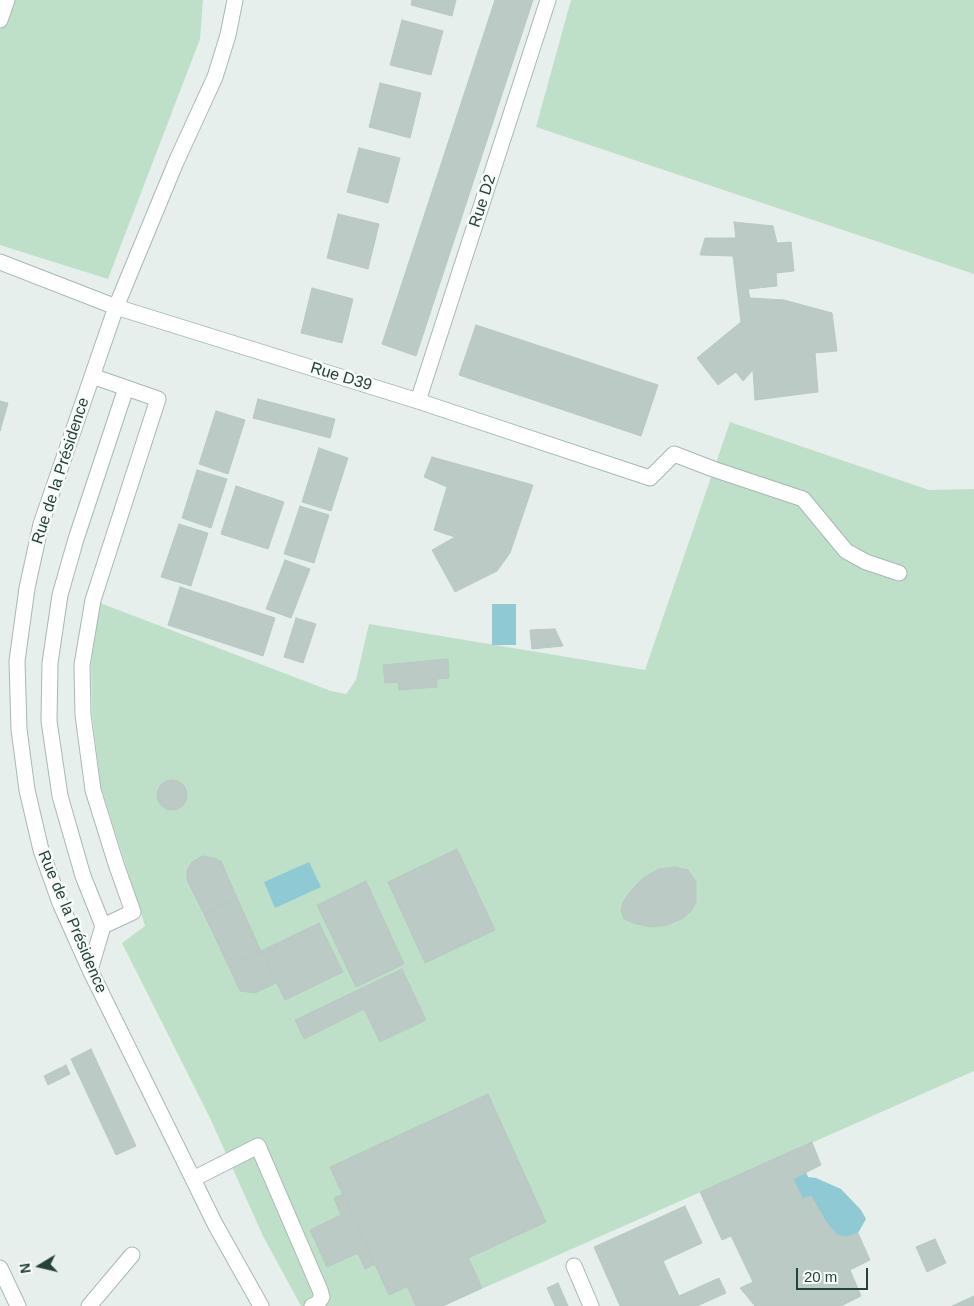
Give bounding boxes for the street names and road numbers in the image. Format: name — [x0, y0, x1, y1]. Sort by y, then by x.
street label: Rue D2 — [465, 172, 501, 230]
street label: Rue D39 — [308, 359, 374, 395]
street label: Rue de la Présidence — [28, 395, 94, 547]
street label: Rue de la Présidence — [33, 848, 111, 996]

